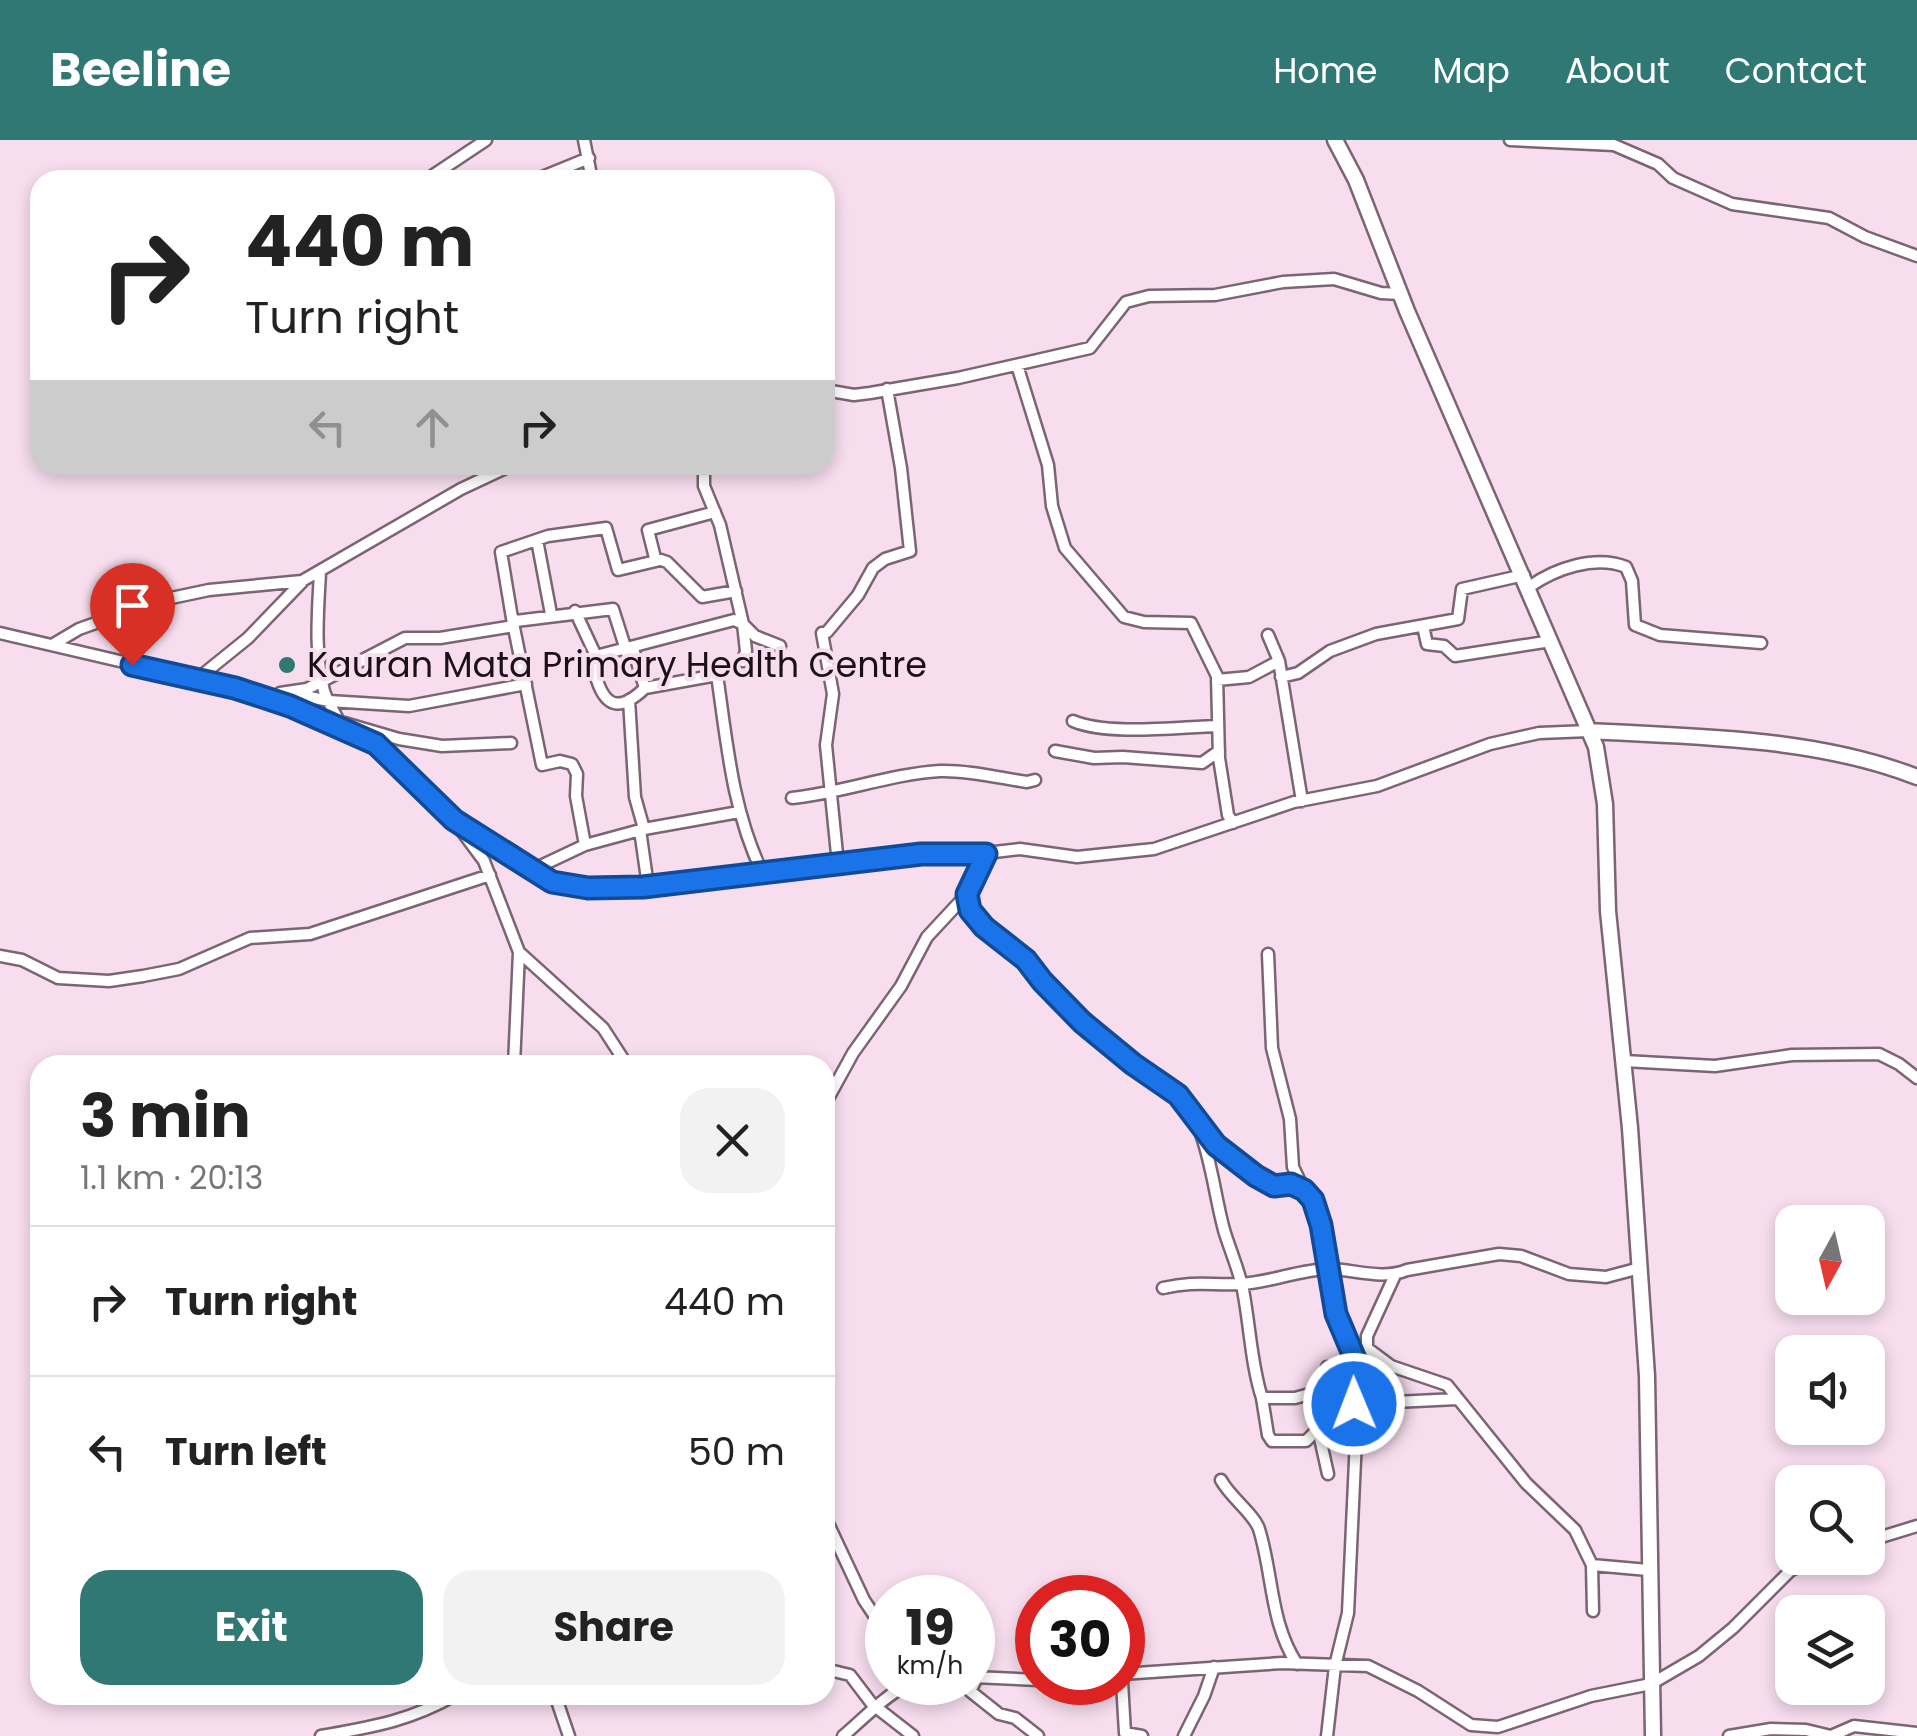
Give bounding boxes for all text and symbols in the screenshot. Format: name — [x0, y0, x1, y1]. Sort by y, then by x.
text: Beeline — [50, 36, 231, 103]
text: Home — [1273, 46, 1378, 95]
text: Map — [1433, 46, 1510, 95]
text: About — [1565, 46, 1670, 95]
text: Contact — [1725, 46, 1867, 95]
text: 440 m — [245, 192, 474, 291]
icon: right — [80, 210, 210, 340]
text: Turn right — [245, 286, 459, 349]
icon: left — [300, 400, 355, 455]
icon: ahead — [405, 400, 460, 455]
icon: right — [510, 400, 565, 455]
pin — [90, 563, 175, 666]
icon: arrive — [105, 578, 160, 633]
place label: Kauran Mata Primary Health Centre — [307, 640, 927, 689]
marker: Kauran Mata Primary Health Centre — [276, 654, 298, 676]
text: 3 min — [80, 1074, 251, 1158]
button: close — [680, 1088, 785, 1193]
text: 1.1 km · 20:13 — [80, 1155, 263, 1200]
north arrow — [1775, 1205, 1885, 1315]
map controls — [1775, 1205, 1885, 1705]
icon: right — [80, 1274, 135, 1329]
text: Turn right — [165, 1275, 357, 1328]
text: 440 m — [664, 1275, 785, 1328]
button: sound — [1775, 1335, 1885, 1445]
position arrow — [1302, 1352, 1406, 1456]
icon: left — [80, 1424, 135, 1479]
text: Turn left — [165, 1425, 327, 1478]
text: 50 m — [688, 1425, 785, 1478]
button: search — [1775, 1465, 1885, 1575]
button: Exit — [80, 1570, 423, 1685]
button: Share — [443, 1570, 785, 1685]
speed limit sign: 30 — [1015, 1575, 1145, 1705]
text: 19 — [905, 1592, 955, 1663]
button: layers — [1775, 1595, 1885, 1705]
text: km/h — [897, 1648, 963, 1683]

